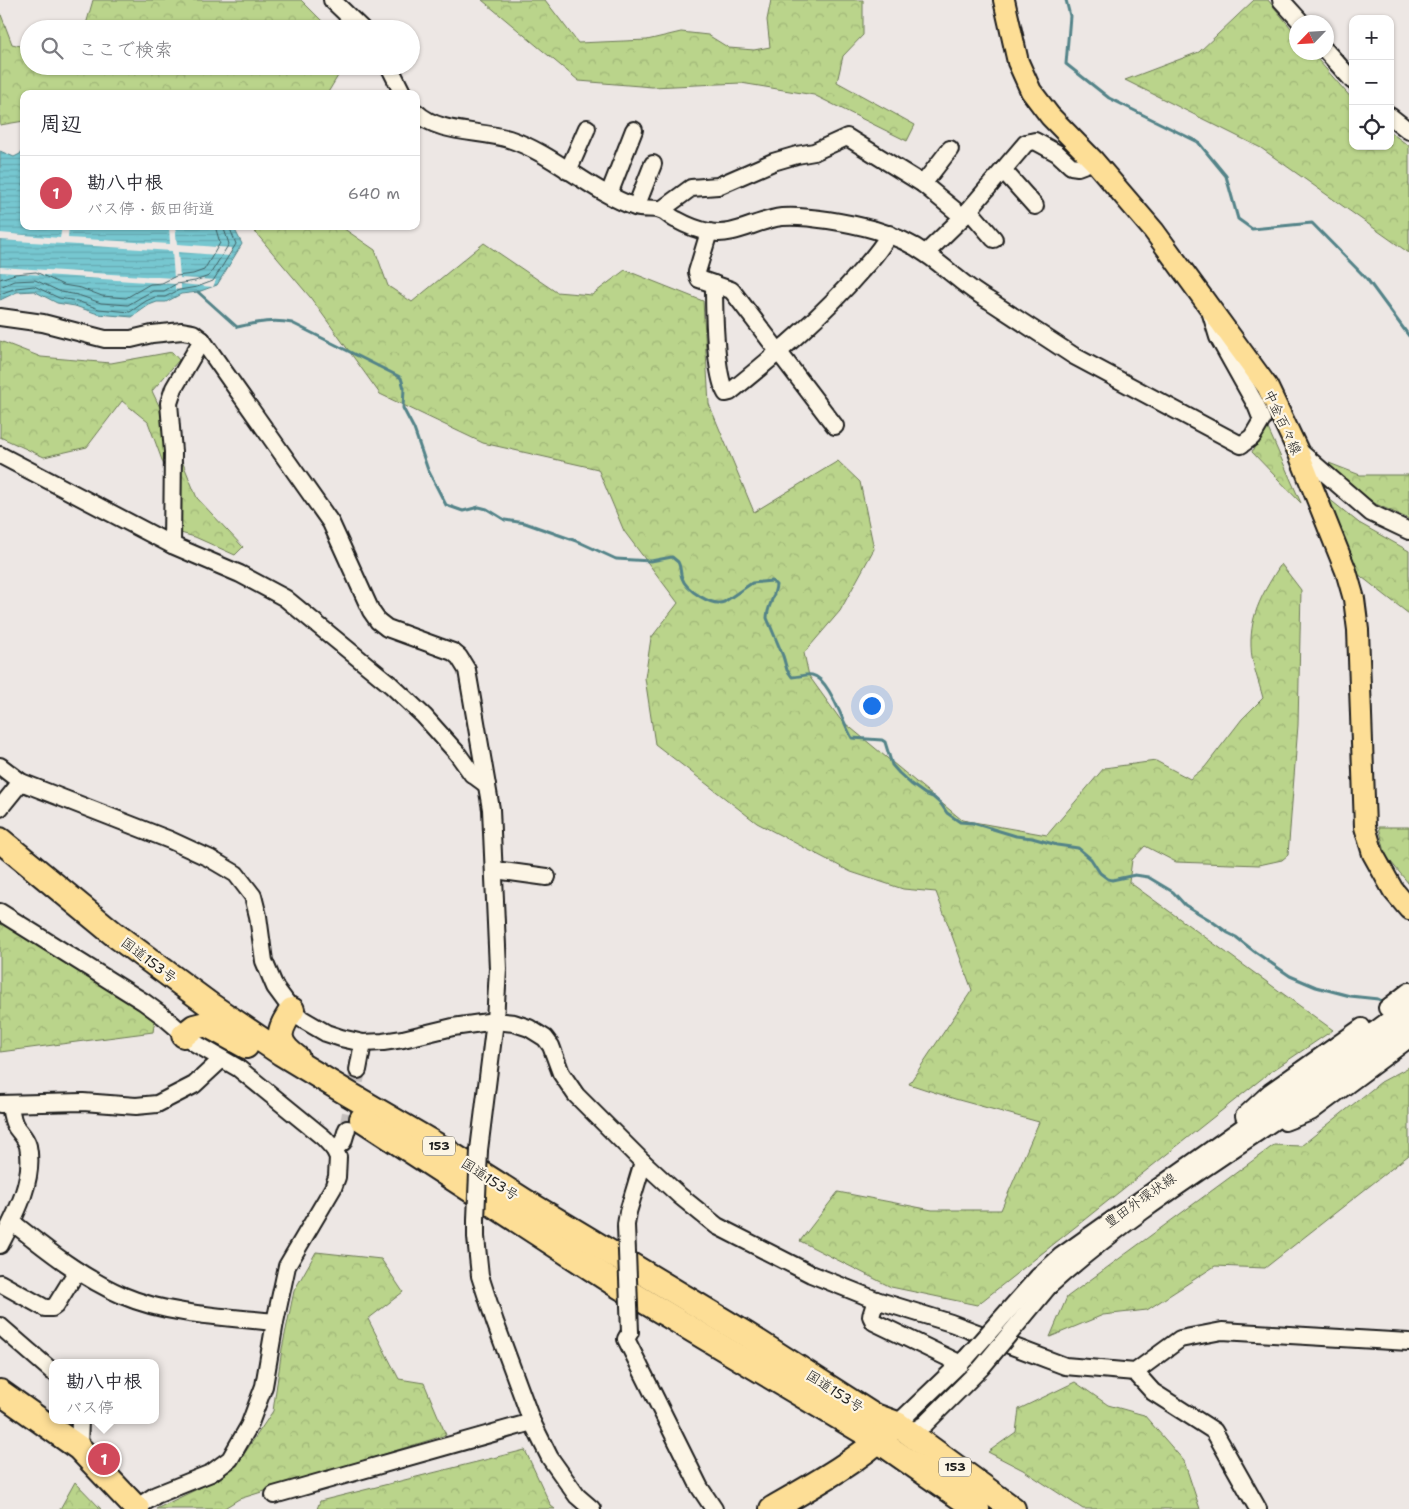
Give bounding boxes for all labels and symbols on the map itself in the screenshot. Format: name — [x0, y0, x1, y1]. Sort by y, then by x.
north arrow — [1289, 15, 1334, 60]
street label: 中金百々線 — [1260, 386, 1306, 458]
your location — [859, 693, 885, 719]
street label: 国道153号 — [117, 933, 181, 987]
road number: 153 — [423, 1136, 455, 1156]
street label: 国道153号 — [458, 1154, 522, 1204]
street label: 豊田外環状線 — [1100, 1169, 1180, 1231]
street label: 国道153号 — [803, 1366, 867, 1416]
pin: 1 — [88, 1440, 120, 1478]
road number: 153 — [939, 1458, 971, 1476]

